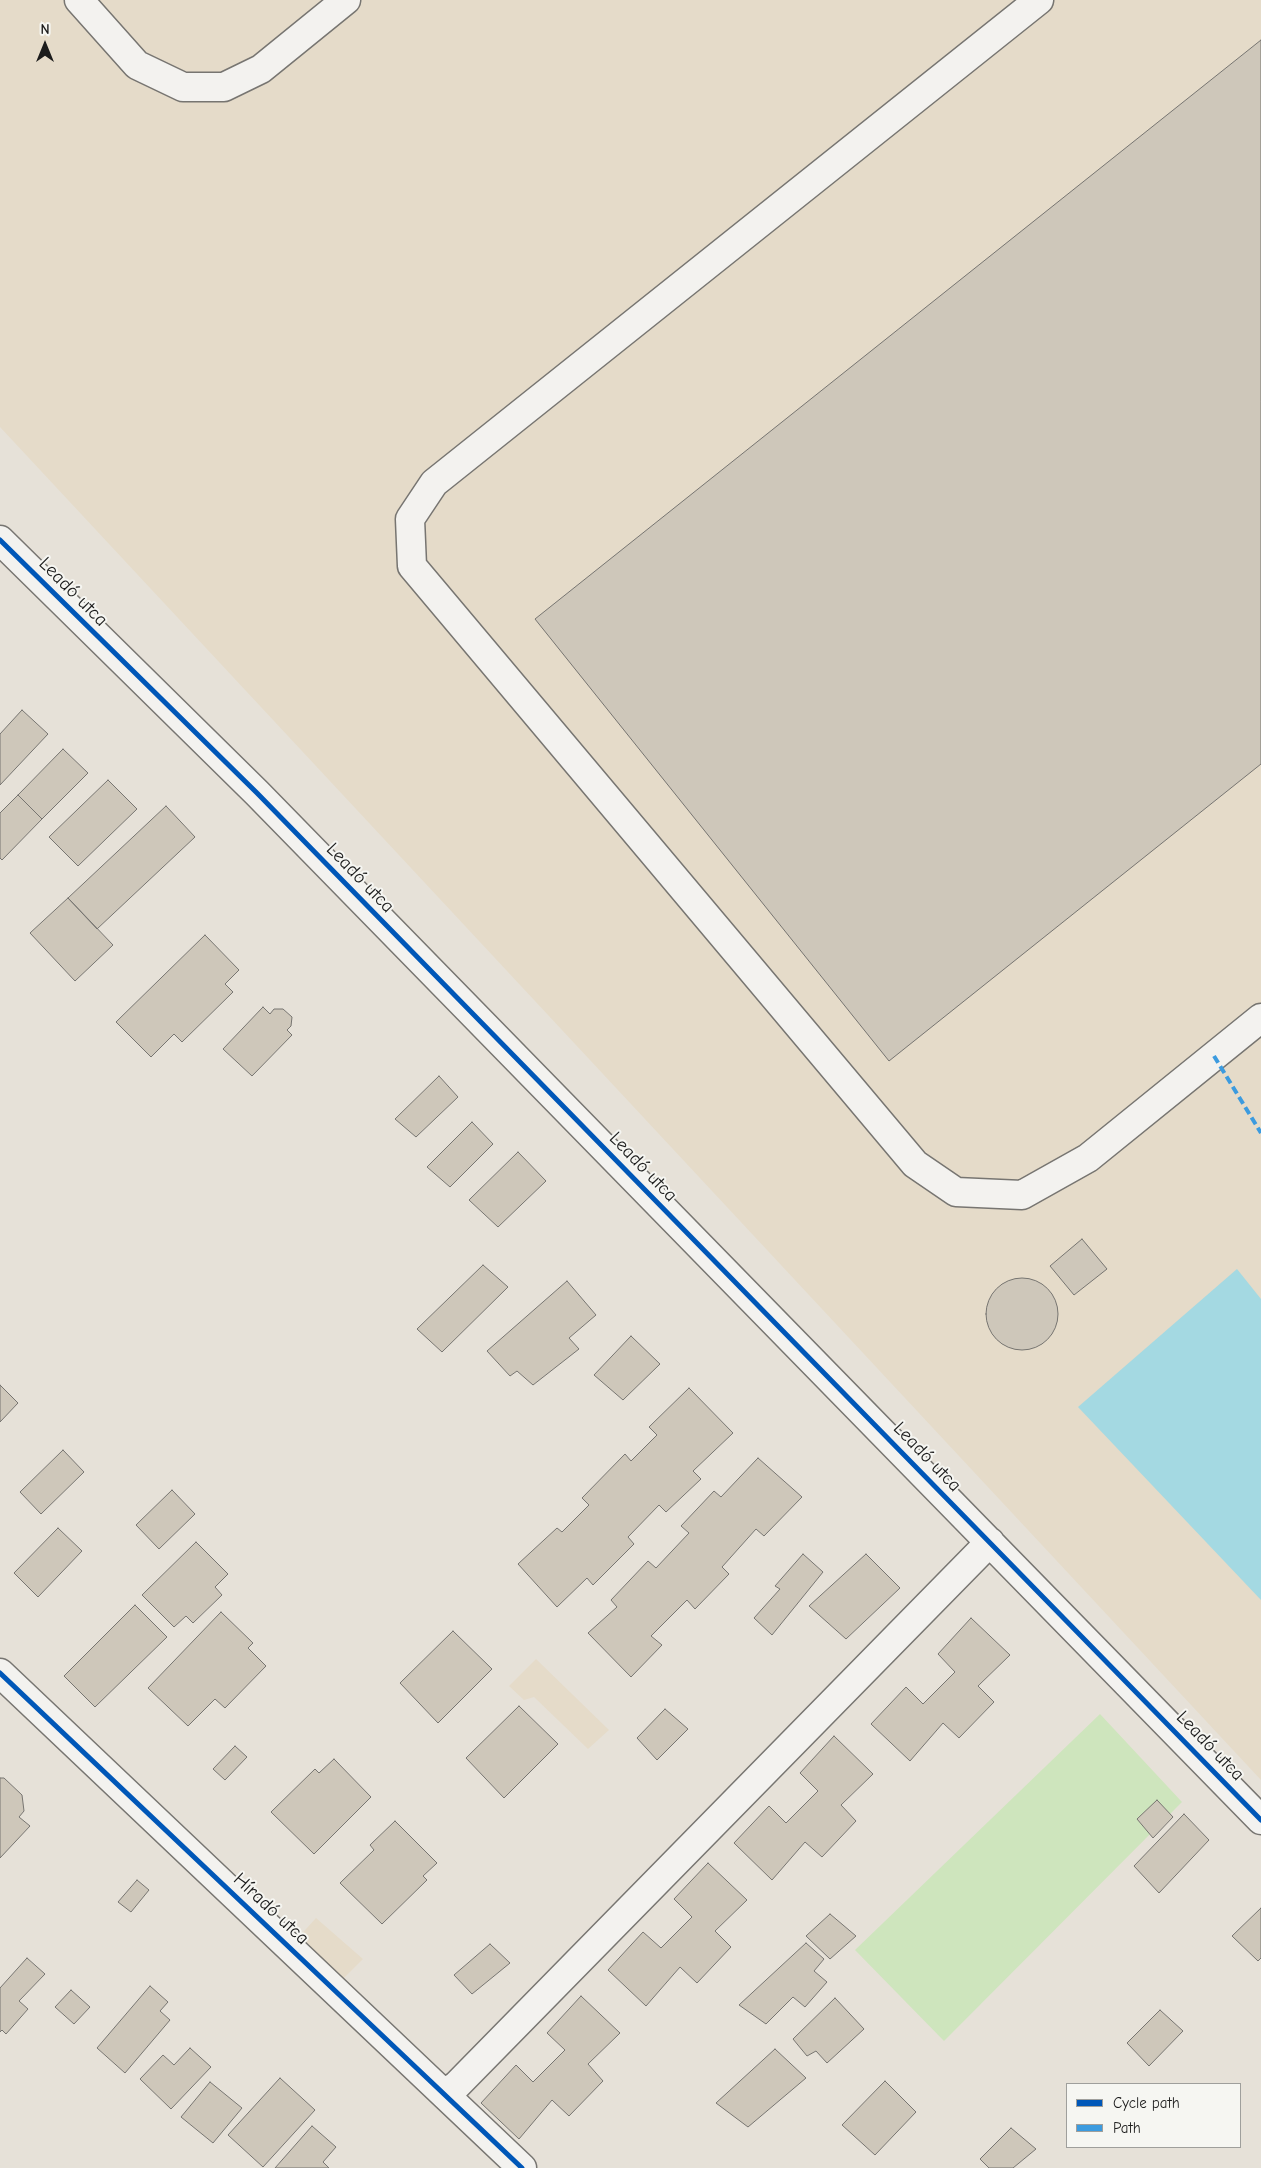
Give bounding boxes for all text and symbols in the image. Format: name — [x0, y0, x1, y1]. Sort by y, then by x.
north arrow — [20, 20, 70, 70]
text: N — [40, 21, 50, 38]
street label: Leadó utca — [34, 553, 112, 631]
street label: Leadó utca — [321, 838, 399, 918]
street label: Leadó utca — [604, 1127, 682, 1207]
street label: Leadó utca — [888, 1417, 966, 1497]
street label: Leadó utca — [1171, 1706, 1249, 1786]
street label: Híradó utca — [228, 1868, 314, 1950]
legend — [1066, 2083, 1241, 2148]
text: Cycle path — [1113, 2094, 1180, 2112]
text: Path — [1113, 2119, 1141, 2137]

